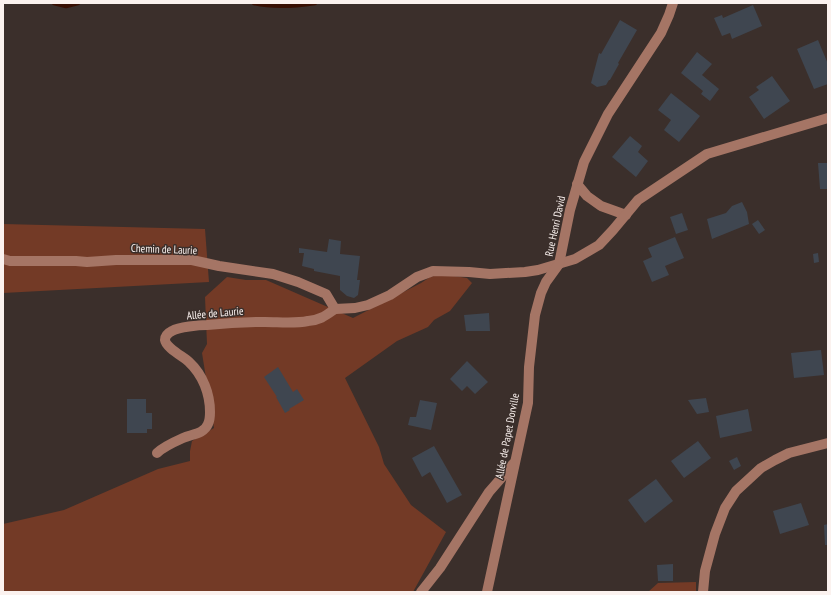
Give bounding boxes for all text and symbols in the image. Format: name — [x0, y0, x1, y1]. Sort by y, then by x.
street label: Rue Henri David — [542, 194, 568, 258]
street label: Chemin de Laurie — [131, 241, 198, 257]
street label: Allée de Laurie — [186, 304, 244, 322]
street label: Allée de Papet Dorville — [492, 392, 522, 480]

